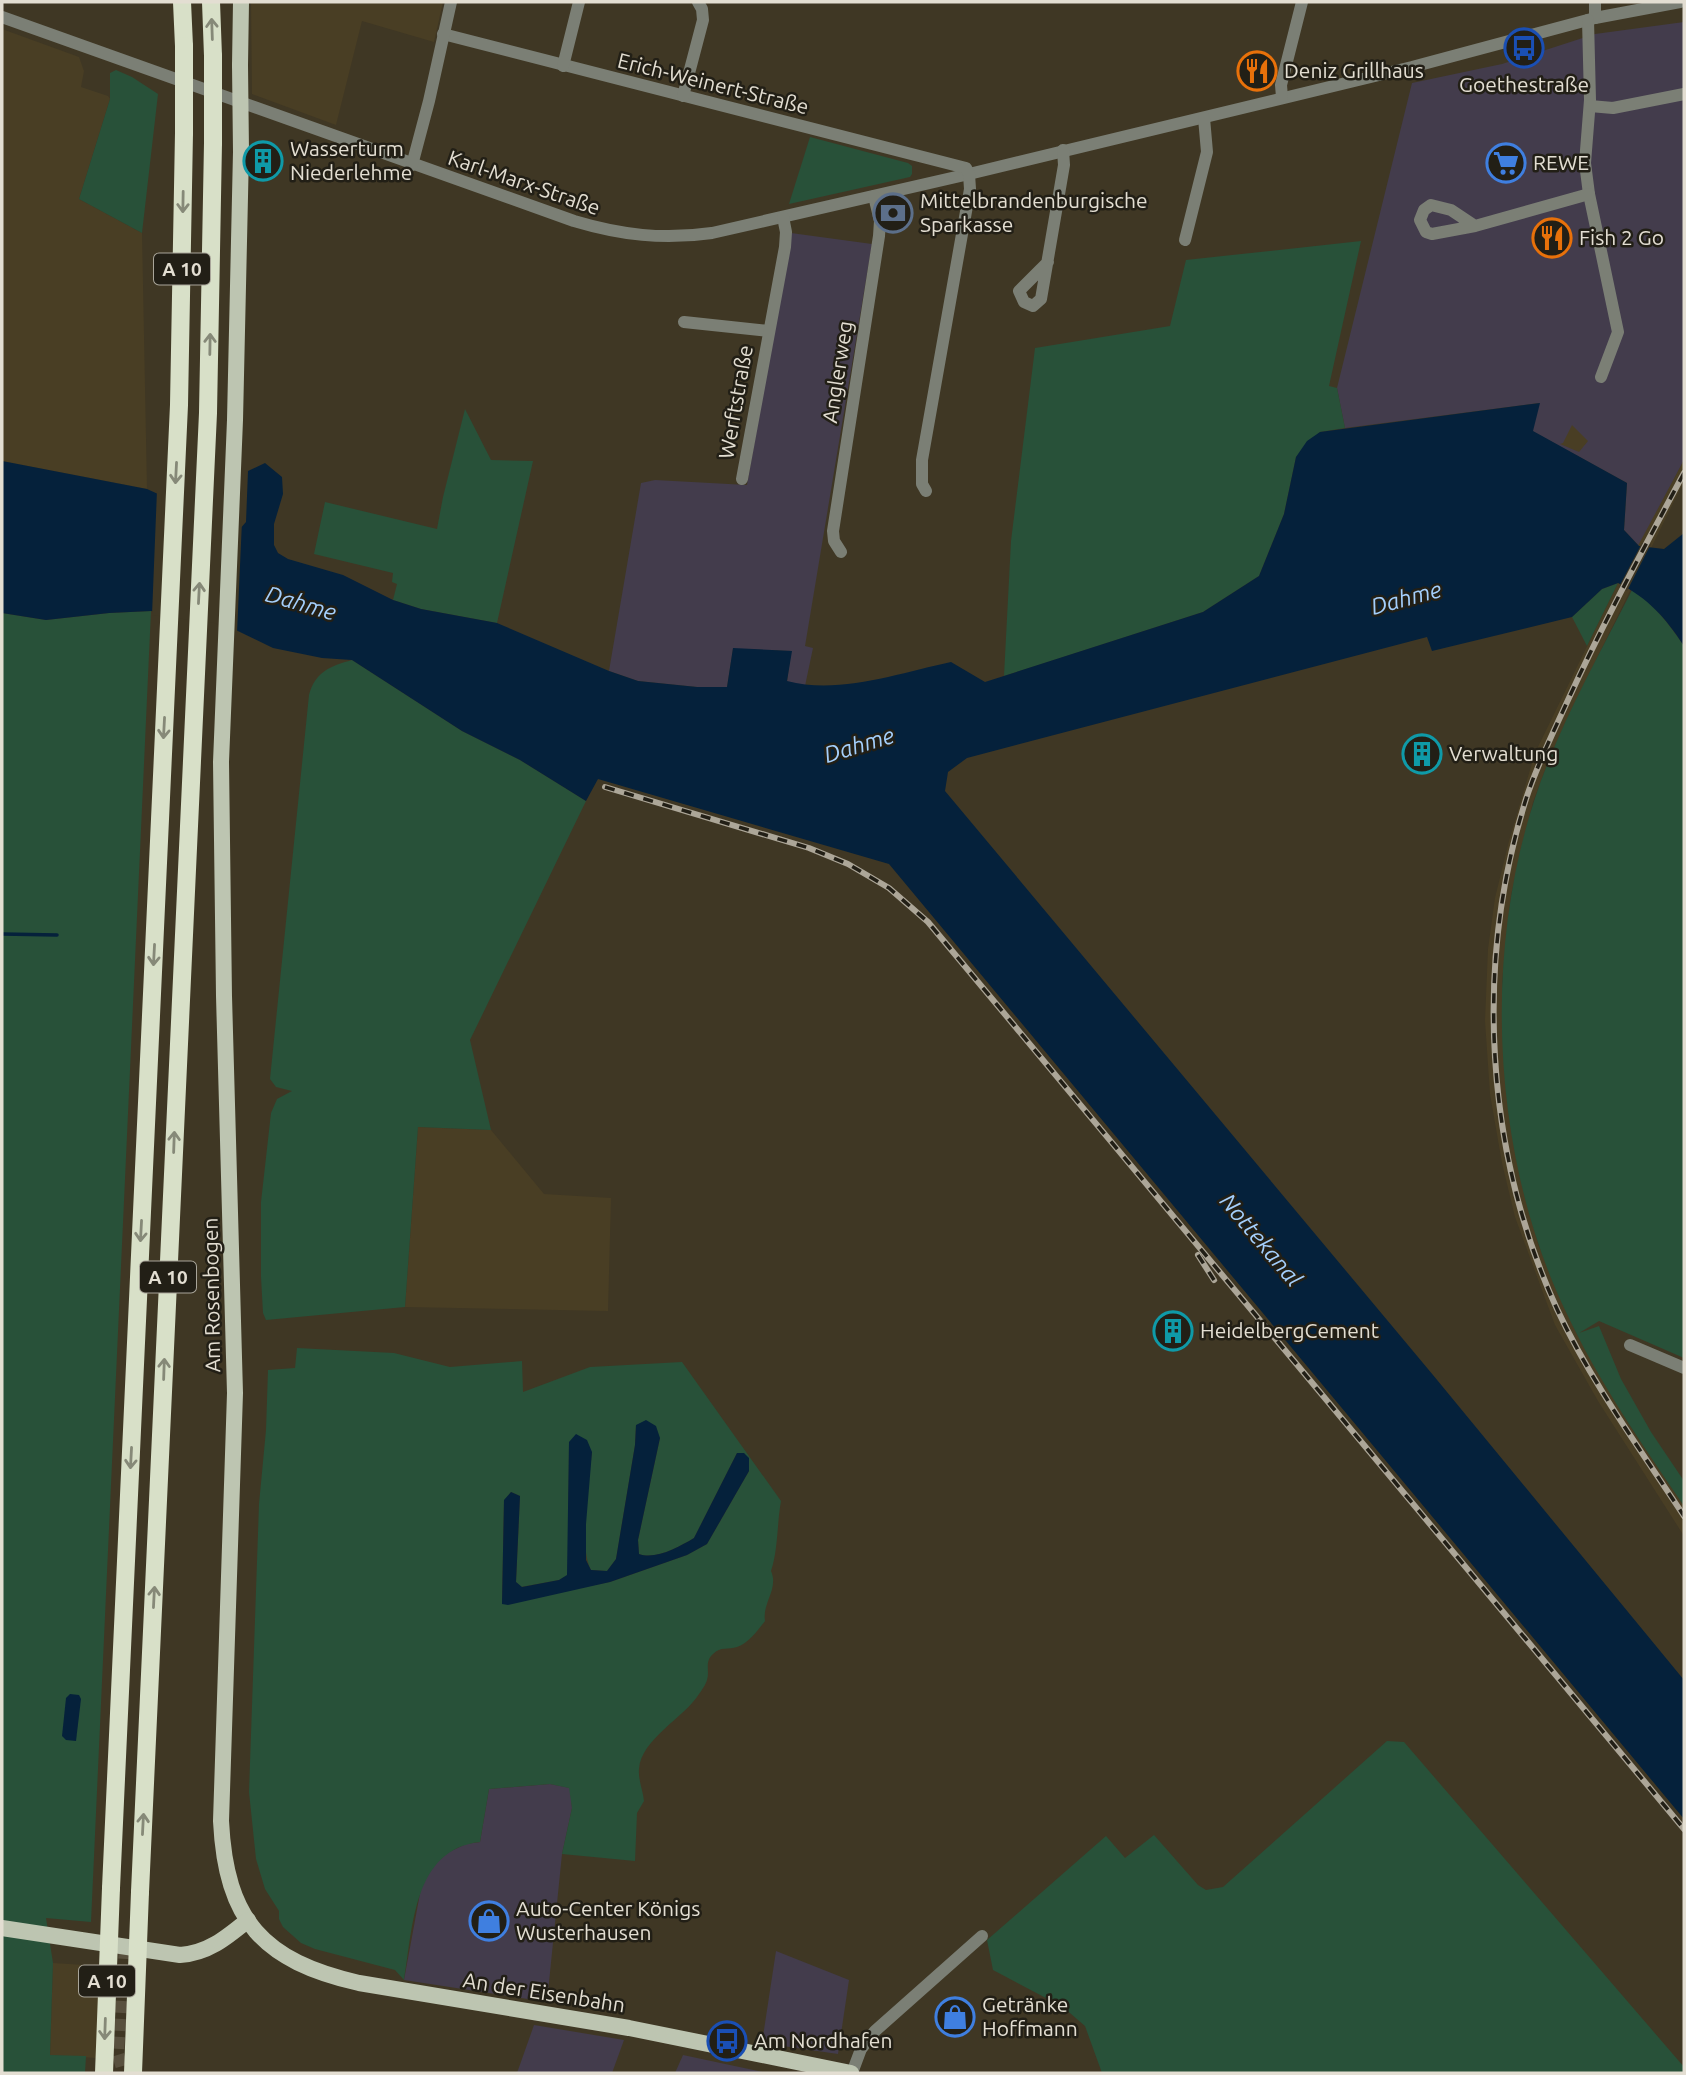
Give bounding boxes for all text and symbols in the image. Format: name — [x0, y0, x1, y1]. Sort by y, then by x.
one-way arrow — [206, 18, 219, 41]
bus stop icon: Goethestraße — [1503, 27, 1545, 69]
street label: Erich-Weinert-Straße — [615, 48, 811, 118]
restaurant icon: Deniz Grillhaus — [1236, 50, 1278, 92]
place label: Deniz Grillhaus — [1284, 58, 1424, 82]
place label: Goethestraße — [1459, 72, 1589, 96]
place label: Wasserturm Niederlehme — [290, 136, 412, 184]
building icon: Wasserturm Niederlehme — [242, 140, 284, 182]
supermarket icon: REWE — [1485, 142, 1527, 184]
street label: Karl-Marx-Straße — [445, 145, 604, 219]
place label: REWE — [1533, 150, 1589, 174]
place label: Mittelbrandenburgische Sparkasse — [920, 188, 1148, 236]
one-way arrow — [176, 190, 190, 213]
bank icon: Mittelbrandenburgische Sparkasse — [872, 192, 914, 234]
restaurant icon: Fish 2 Go — [1531, 217, 1573, 259]
place label: Fish 2 Go — [1579, 225, 1664, 249]
road number: A 10 — [154, 254, 210, 284]
street label: Anglerweg — [817, 319, 857, 425]
one-way arrow — [203, 333, 216, 356]
street label: Werftstraße — [713, 343, 757, 461]
one-way arrow — [169, 462, 182, 484]
water label: Dahme — [1368, 576, 1444, 619]
water label: Dahme — [263, 581, 340, 625]
one-way arrow — [192, 582, 205, 605]
one-way arrow — [158, 716, 171, 739]
water label: Dahme — [821, 722, 897, 767]
building icon: Verwaltung — [1401, 733, 1443, 775]
place label: Verwaltung — [1449, 741, 1558, 765]
one-way arrow — [147, 943, 160, 966]
one-way arrow — [168, 1131, 181, 1154]
water label: Nottekanal — [1215, 1188, 1308, 1292]
street label: Am Rosenbogen — [198, 1217, 224, 1373]
one-way arrow — [134, 1219, 147, 1242]
road number: A 10 — [140, 1261, 196, 1292]
building icon: HeidelbergCement — [1152, 1310, 1194, 1352]
place label: HeidelbergCement — [1200, 1318, 1379, 1342]
one-way arrow — [158, 1358, 171, 1381]
one-way arrow — [124, 1447, 137, 1470]
one-way arrow — [148, 1586, 161, 1608]
one-way arrow — [137, 1813, 150, 1836]
place label: Auto-Center Königs Wusterhausen — [516, 1896, 700, 1944]
shop icon: Auto-Center Königs Wusterhausen — [468, 1900, 510, 1942]
road number: A 10 — [79, 1966, 135, 1996]
street label: An der Eisenbahn — [461, 1967, 627, 2017]
place label: Getränke Hoffmann — [982, 1992, 1078, 2040]
shop icon: Getränke Hoffmann — [934, 1996, 976, 2038]
one-way arrow — [99, 2018, 112, 2041]
bus stop icon: Am Nordhafen — [706, 2020, 748, 2062]
place label: Am Nordhafen — [754, 2028, 892, 2052]

